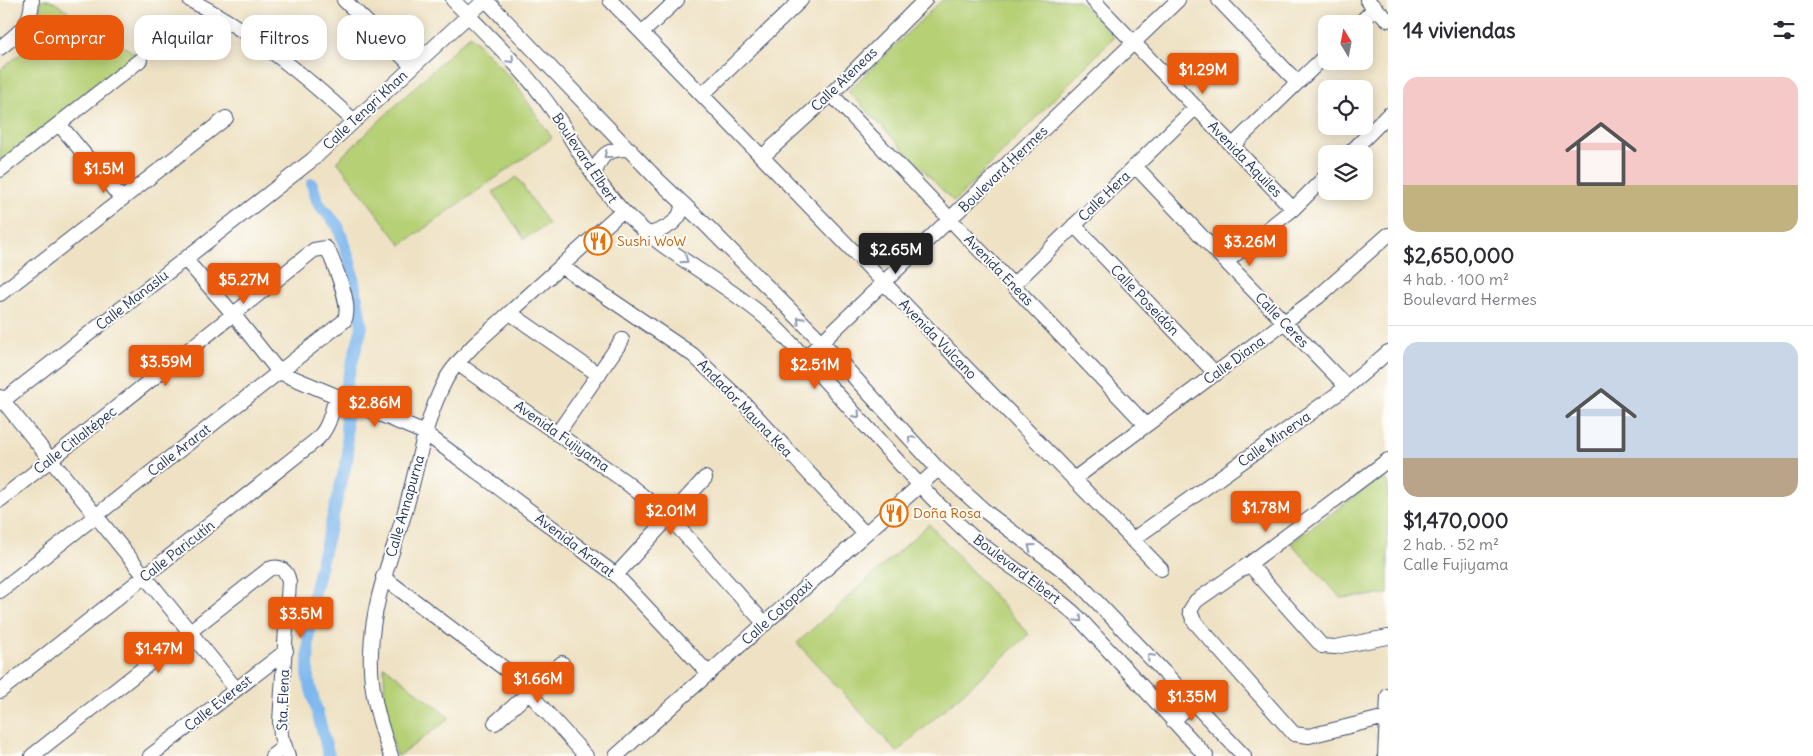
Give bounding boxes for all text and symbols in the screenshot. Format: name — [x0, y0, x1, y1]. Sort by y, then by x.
chip: Comprar — [15, 15, 124, 60]
chip: Alquilar — [134, 15, 231, 60]
chip: Filtros — [241, 15, 327, 60]
chip: Nuevo — [337, 15, 424, 60]
north arrow — [1318, 15, 1372, 70]
map controls — [1318, 15, 1373, 200]
icon: filters — [1770, 16, 1798, 44]
text: 14 viviendas — [1403, 17, 1516, 44]
street label: Calle Ateneas — [807, 43, 881, 115]
pin: $1.29M — [1162, 52, 1244, 95]
one-way arrow — [505, 55, 514, 64]
text: $1.29M — [1178, 59, 1228, 79]
street label: Calle Tengri Khan — [319, 66, 411, 154]
button: locate — [1318, 80, 1373, 135]
icon: home — [1556, 109, 1646, 199]
street label: Boulevard Elbert — [548, 110, 622, 207]
street label: Avenida Aquiles — [1204, 117, 1286, 201]
street label: Boulevard Hermes — [955, 122, 1051, 216]
button: layers — [1318, 145, 1373, 200]
one-way arrow — [603, 149, 612, 158]
pin: $1.5M — [69, 152, 139, 194]
text: $1.5M — [84, 158, 124, 178]
street label: Calle Hera — [1074, 167, 1134, 225]
pin: $3.26M — [1209, 224, 1291, 267]
restaurant icon: Sushi WoW — [583, 226, 613, 256]
street label: Avenida Eneas — [960, 231, 1038, 309]
text: $3.26M — [1224, 231, 1276, 251]
place label: Sushi WoW — [617, 232, 686, 250]
pin: $2.65M — [855, 232, 937, 275]
text: $2.65M — [870, 239, 922, 259]
text: $2,650,000 — [1403, 242, 1514, 269]
one-way arrow — [679, 254, 689, 263]
street label: Calle Poseidón — [1107, 261, 1183, 339]
pin: $5.27M — [203, 262, 285, 305]
street label: Calle Manaslu — [92, 266, 172, 334]
text: $5.27M — [219, 269, 269, 289]
text: 4 hab. · 100 m² — [1403, 269, 1509, 289]
street label: Calle Ceres — [1251, 289, 1313, 351]
text: Boulevard Hermes — [1403, 289, 1537, 309]
street label: Avenida Vulcano — [895, 295, 981, 383]
one-way arrow — [797, 317, 806, 326]
street label: Calle Diana — [1200, 332, 1268, 388]
pin: $3.59M — [125, 344, 207, 387]
pin: $2.51M — [774, 348, 856, 390]
text: $3.59M — [140, 351, 192, 371]
text: $2.51M — [790, 354, 840, 374]
street label: Andador Mauna Kea — [694, 355, 796, 461]
icon: home — [1556, 375, 1646, 465]
pin: $2.86M — [334, 386, 416, 428]
text: $2.86M — [349, 392, 401, 412]
street label: Avenida Fujiyama — [511, 396, 613, 476]
street label: Calle Citlaltépec — [30, 402, 120, 478]
street label: Calle Minerva — [1234, 407, 1314, 471]
one-way arrow — [851, 409, 860, 418]
street label: Calle Ararat — [144, 420, 214, 480]
one-way arrow — [907, 435, 916, 444]
street label: Calle Annapurna — [382, 453, 428, 559]
pin: $1.78M — [1225, 490, 1307, 533]
pin: $2.01M — [630, 494, 712, 536]
text: $1.78M — [1242, 497, 1290, 517]
restaurant icon: Doña Rosa — [879, 498, 909, 528]
text: $2.01M — [646, 500, 696, 520]
place label: Doña Rosa — [913, 504, 981, 522]
text: $1,470,000 — [1403, 507, 1509, 534]
street label: Avenida Ararat — [532, 509, 619, 581]
street label: Calle Paricutín — [136, 516, 218, 586]
street label: Boulevard Elbert — [970, 530, 1064, 608]
text: 2 hab. · 52 m² — [1403, 534, 1499, 554]
one-way arrow — [1028, 544, 1037, 553]
text: Calle Fujiyama — [1403, 554, 1509, 574]
street label: Calle Cotopaxi — [738, 575, 816, 649]
pin: $3.5M — [266, 596, 336, 639]
text: $3.5M — [279, 603, 323, 623]
one-way arrow — [1073, 613, 1082, 622]
pin: $1.47M — [118, 632, 200, 674]
text: $1.47M — [135, 638, 183, 658]
one-way arrow — [1147, 654, 1156, 663]
pin: $1.66M — [497, 662, 579, 704]
text: $1.66M — [513, 668, 563, 688]
street label: Sta. Elena — [273, 669, 293, 731]
street label: Calle Everest — [181, 671, 255, 735]
pin: $1.35M — [1151, 680, 1233, 722]
text: $1.35M — [1167, 686, 1217, 706]

